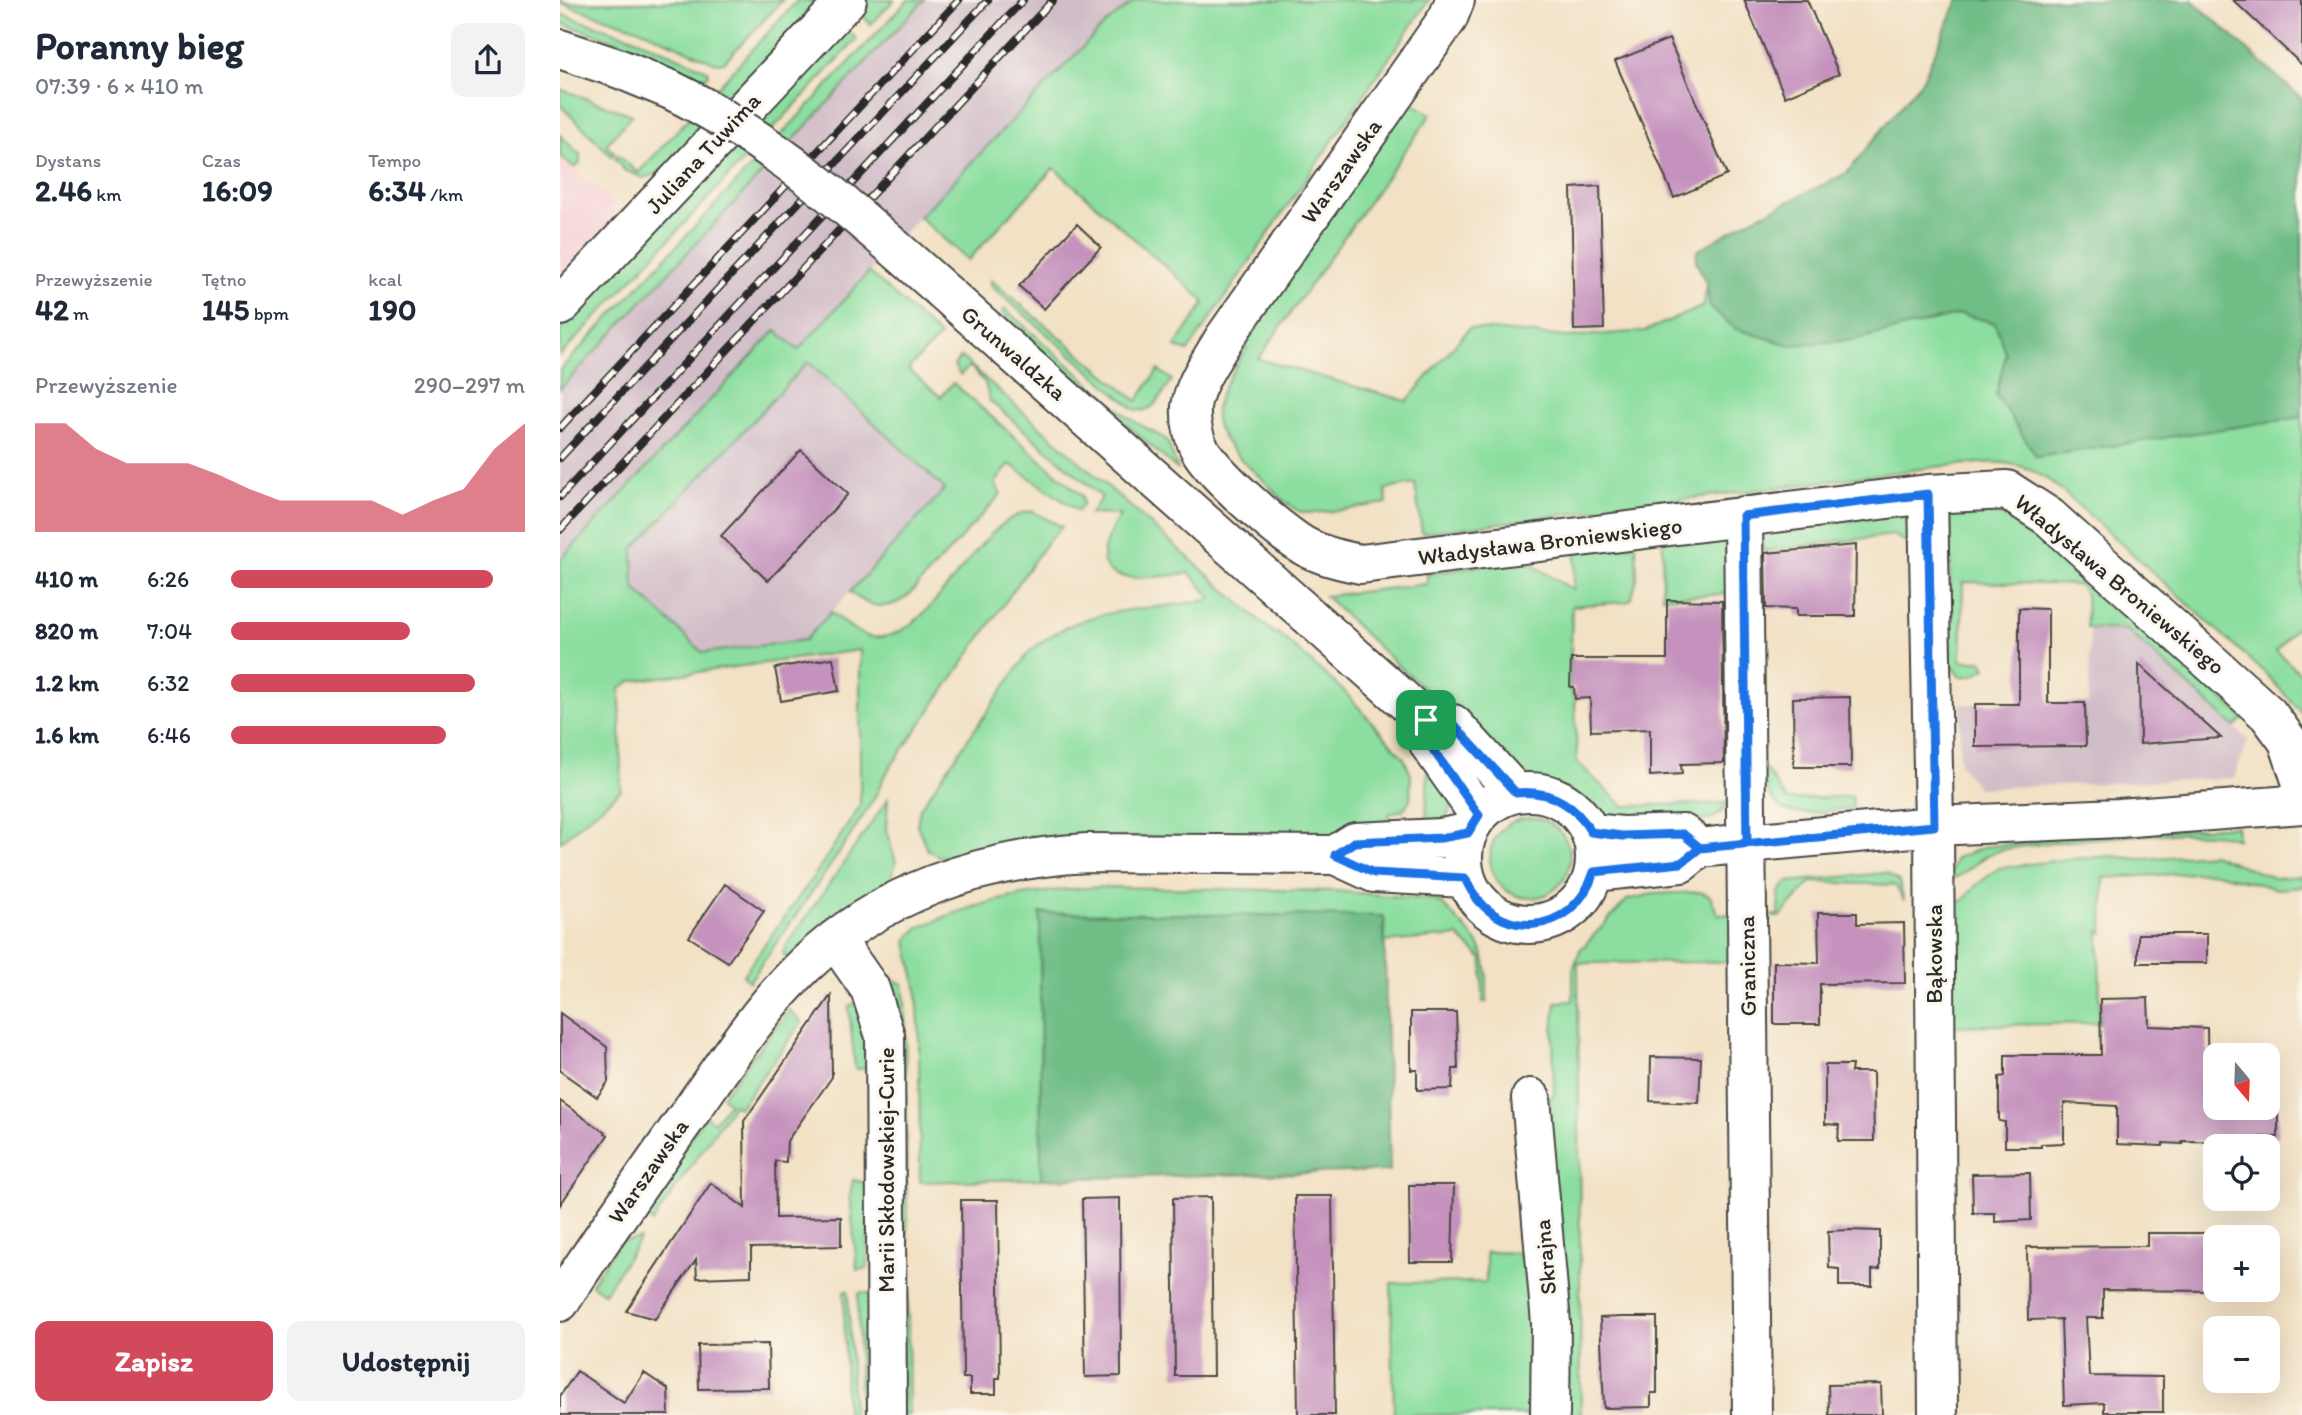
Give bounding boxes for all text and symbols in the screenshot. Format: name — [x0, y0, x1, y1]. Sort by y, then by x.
text: Poranny bieg — [35, 23, 244, 69]
button: share — [451, 23, 525, 97]
text: 07:39 · 6 × 410 m — [35, 72, 204, 100]
street label: Juliana Tuwima — [640, 86, 766, 220]
street label: Warszawska — [1295, 113, 1387, 229]
text: Dystans — [35, 149, 101, 172]
text: Czas — [202, 149, 241, 172]
text: Tempo — [368, 149, 421, 172]
text: 2.46 — [35, 172, 92, 209]
text: 16:09 — [202, 172, 273, 209]
text: 6:34 — [368, 172, 426, 209]
text: km — [92, 183, 121, 206]
text: /km — [426, 183, 463, 206]
text: Przewyższenie — [35, 268, 153, 291]
text: Tętno — [202, 268, 247, 291]
text: kcal — [368, 268, 402, 291]
text: 42 — [35, 291, 69, 328]
text: 145 — [202, 291, 249, 328]
text: 190 — [368, 291, 416, 328]
street label: Grunwaldzka — [956, 300, 1072, 406]
text: m — [69, 302, 89, 325]
text: bpm — [249, 302, 289, 325]
text: Przewyższenie — [35, 371, 177, 399]
text: 290–297 m — [414, 371, 525, 399]
street label: Władysława Broniewskiego — [2009, 488, 2231, 680]
street label: Władysława Broniewskiego — [1416, 511, 1684, 571]
text: 410 m — [35, 565, 98, 593]
text: 6:26 — [147, 565, 189, 593]
text: 820 m — [35, 617, 98, 645]
text: 7:04 — [147, 617, 192, 645]
text: 1.2 km — [35, 669, 99, 697]
text: 6:32 — [147, 669, 189, 697]
pin — [1396, 690, 1456, 750]
icon: arrive — [1407, 701, 1445, 739]
text: 1.6 km — [35, 721, 99, 749]
text: 6:46 — [147, 721, 191, 749]
street label: Bąkowska — [1920, 904, 1948, 1004]
street label: Graniczna — [1732, 915, 1762, 1017]
north arrow — [2203, 1043, 2280, 1120]
map controls — [2203, 1043, 2280, 1393]
street label: Marii Skłodowskiej-Curie — [872, 1047, 900, 1293]
street label: Warszawska — [602, 1113, 694, 1229]
button: locate — [2203, 1134, 2280, 1211]
street label: Skrajna — [1528, 1218, 1562, 1296]
button: + — [2203, 1225, 2280, 1302]
button: − — [2203, 1316, 2280, 1393]
button: Zapisz — [35, 1321, 273, 1401]
button: Udostępnij — [287, 1321, 525, 1401]

